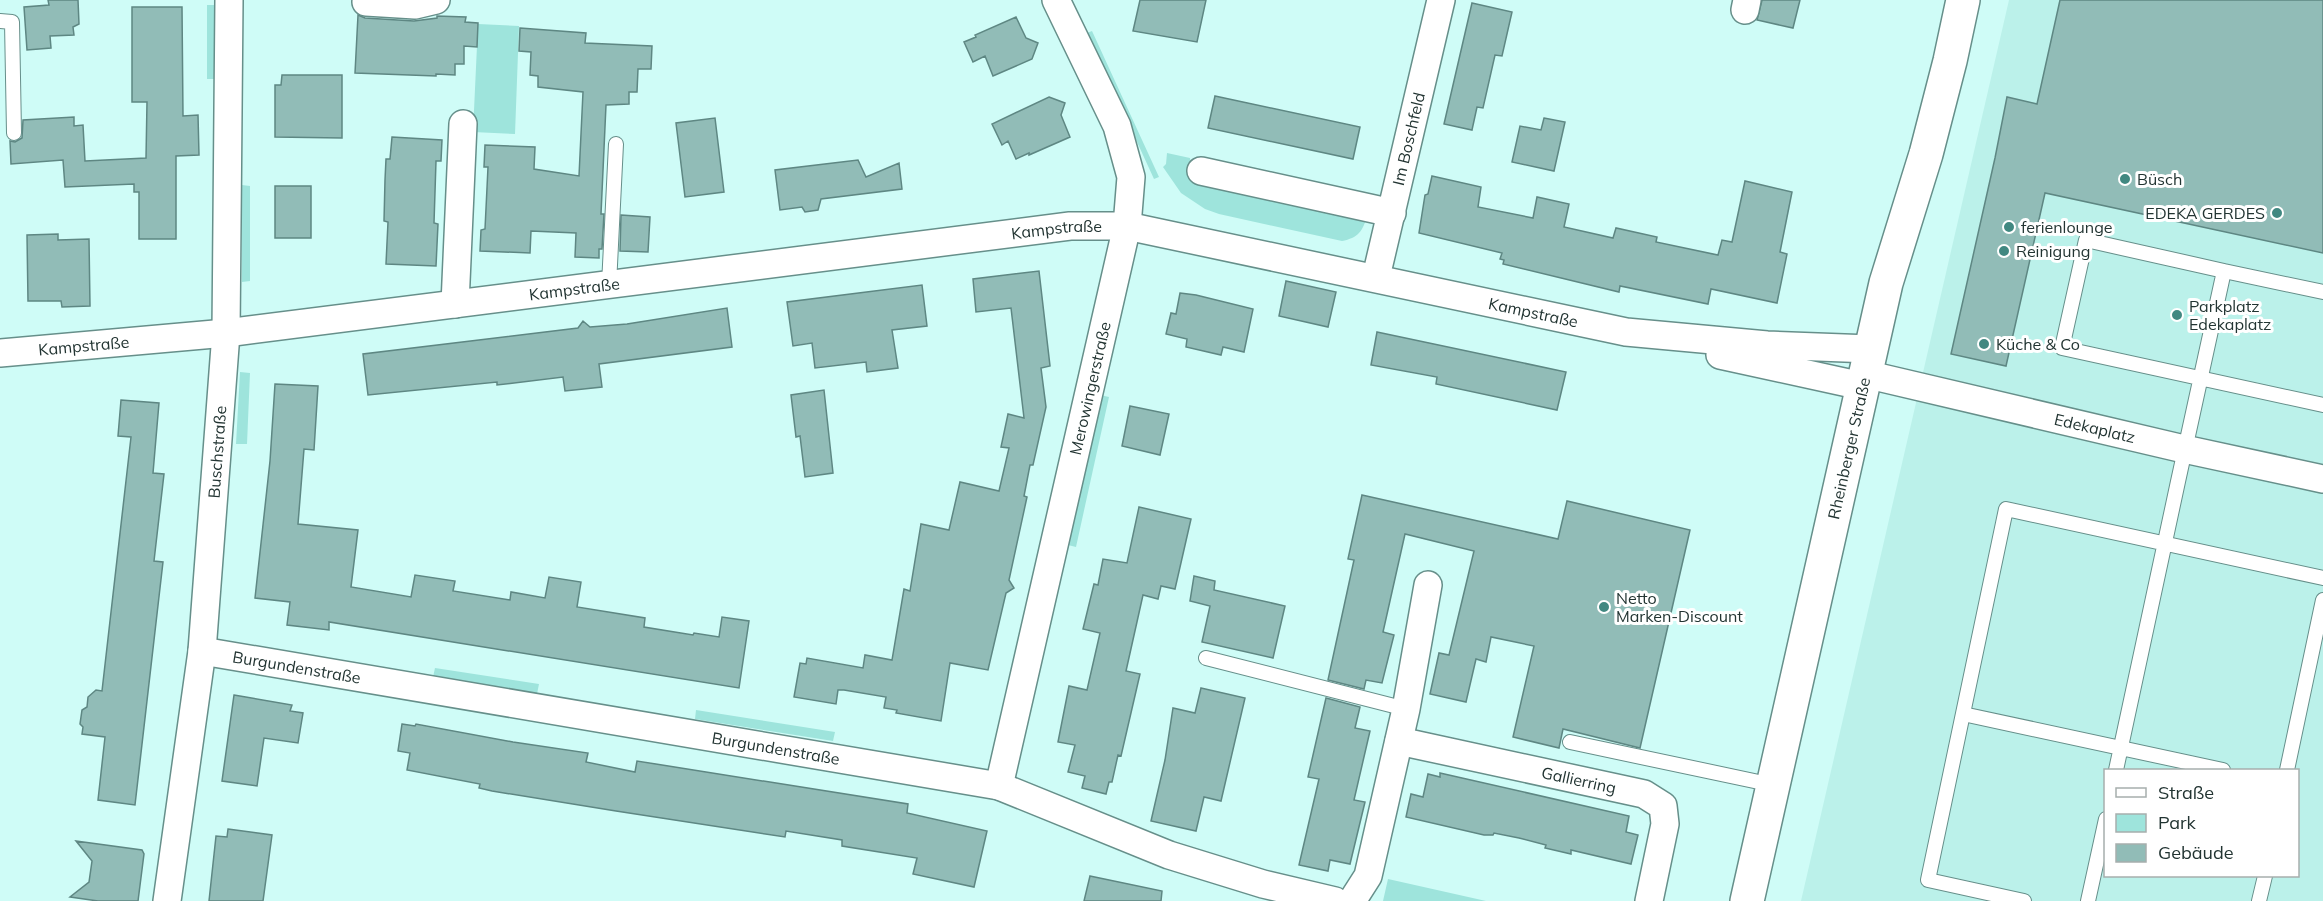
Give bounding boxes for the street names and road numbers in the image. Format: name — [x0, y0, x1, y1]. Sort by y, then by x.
street label: Im Boschfeld — [1388, 90, 1429, 187]
street label: Kampstraße — [1010, 216, 1102, 243]
street label: Kampstraße — [528, 273, 621, 304]
street label: Kampstraße — [1487, 293, 1580, 332]
street label: Merowingerstraße — [1065, 320, 1115, 457]
street label: Kampstraße — [37, 332, 130, 360]
street label: Rheinberger Straße — [1823, 376, 1874, 521]
street label: Buschstraße — [204, 405, 230, 499]
street label: Edekaplatz — [2052, 409, 2137, 447]
street label: Burgundenstraße — [231, 646, 362, 688]
street label: Burgundenstraße — [710, 728, 841, 769]
street label: Gallierring — [1540, 762, 1618, 798]

